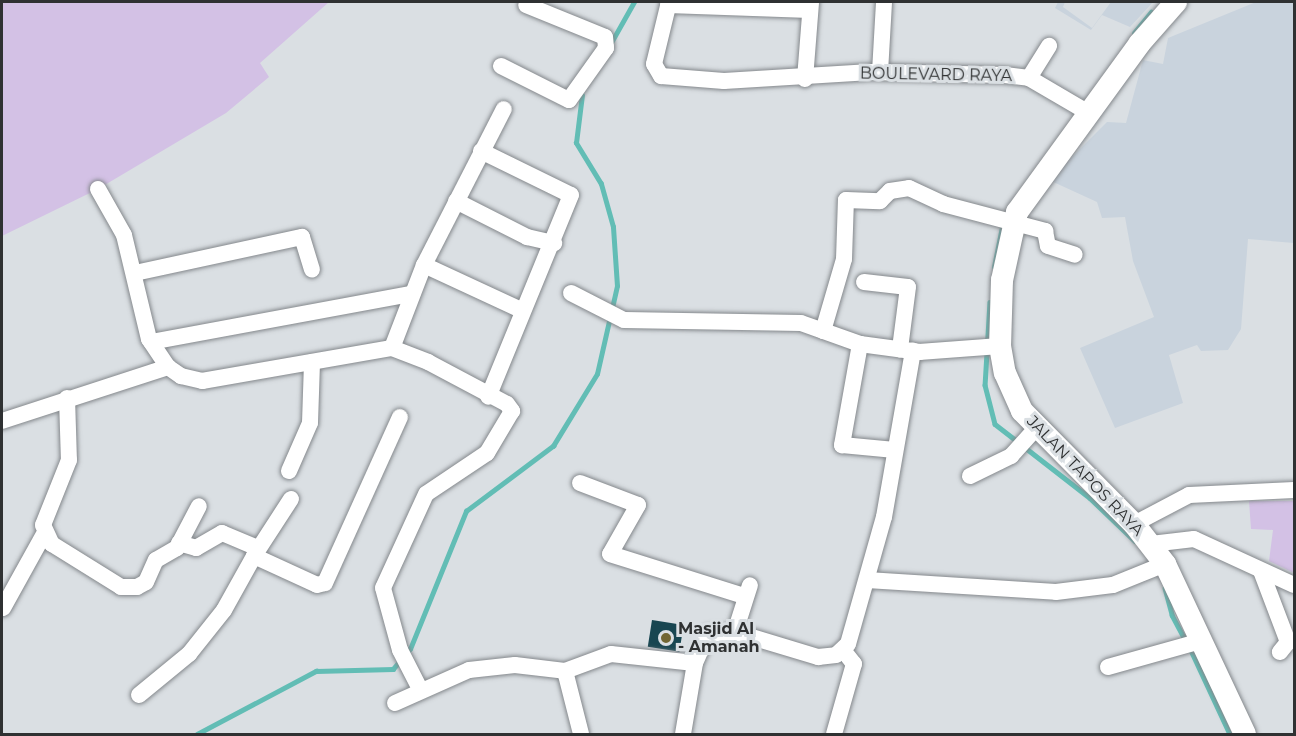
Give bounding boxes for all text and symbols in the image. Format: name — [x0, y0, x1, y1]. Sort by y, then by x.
street label: BOULEVARD RAYA — [860, 64, 1012, 86]
street label: JALAN TAPOS RAYA — [1023, 412, 1147, 540]
place label: Masjid Al - Amanah — [678, 619, 760, 657]
marker: Masjid Al - Amanah — [659, 631, 673, 645]

